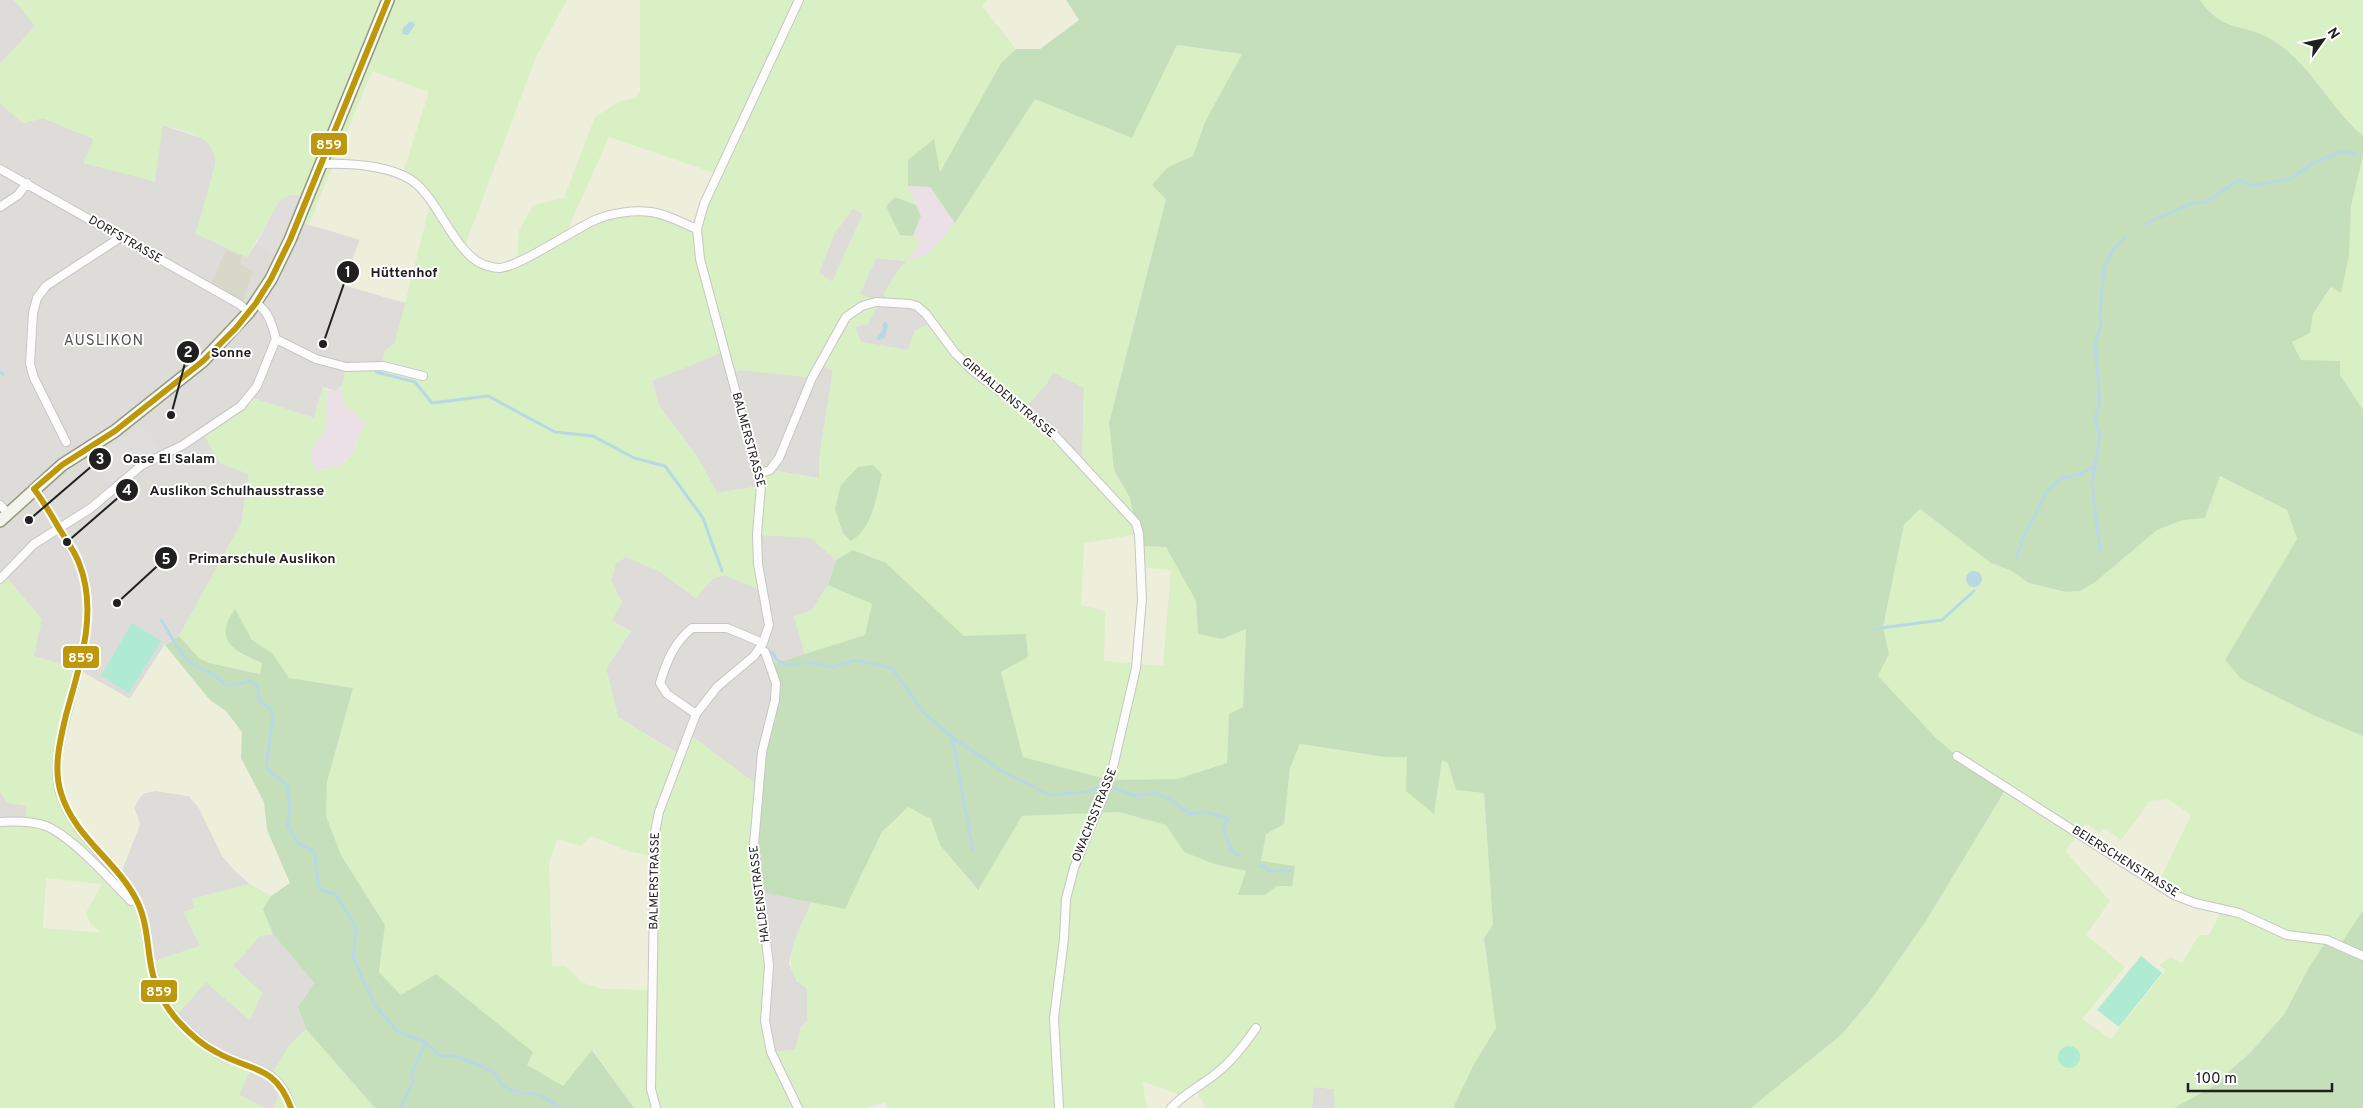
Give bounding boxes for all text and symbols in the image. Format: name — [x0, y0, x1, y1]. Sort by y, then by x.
north arrow — [2298, 15, 2348, 65]
text: N — [2323, 25, 2343, 43]
line badge: 859 — [310, 132, 348, 156]
text: 859 — [316, 137, 342, 154]
street label: DORFSTRASSE — [85, 212, 165, 268]
callout: Hüttenhof — [335, 258, 447, 287]
text: 1 — [345, 264, 351, 283]
text: Hüttenhof — [371, 265, 437, 282]
district label: AUSLIKON — [64, 332, 144, 351]
callout: Sonne — [175, 337, 261, 366]
text: 2 — [183, 344, 193, 363]
text: Sonne — [211, 345, 252, 362]
street label: GIRHALDENSTRASSE — [958, 354, 1058, 442]
street label: BALMERSTRASSE — [728, 391, 768, 489]
callout: Oase El Salam — [87, 444, 225, 473]
text: 3 — [96, 451, 105, 470]
text: Oase El Salam — [123, 451, 215, 468]
callout: Auslikon Schulhausstrasse — [115, 475, 335, 504]
text: 4 — [122, 482, 132, 501]
text: Auslikon Schulhausstrasse — [150, 483, 325, 500]
callout: Primarschule Auslikon — [153, 544, 346, 573]
text: 5 — [161, 551, 171, 570]
text: Primarschule Auslikon — [188, 551, 336, 568]
line badge: 859 — [62, 645, 100, 669]
text: 859 — [68, 650, 94, 667]
street label: OWACHSSTRASSE — [1069, 766, 1121, 864]
street label: BEIERSCHENSTRASSE — [2069, 823, 2181, 901]
street label: BALMERSTRASSE — [646, 832, 664, 930]
street label: HALDENSTRASSE — [746, 845, 774, 943]
line badge: 859 — [140, 979, 178, 1003]
text: 859 — [146, 984, 172, 1001]
scale bar — [2188, 1060, 2332, 1092]
text: 100 m — [2196, 1070, 2237, 1089]

